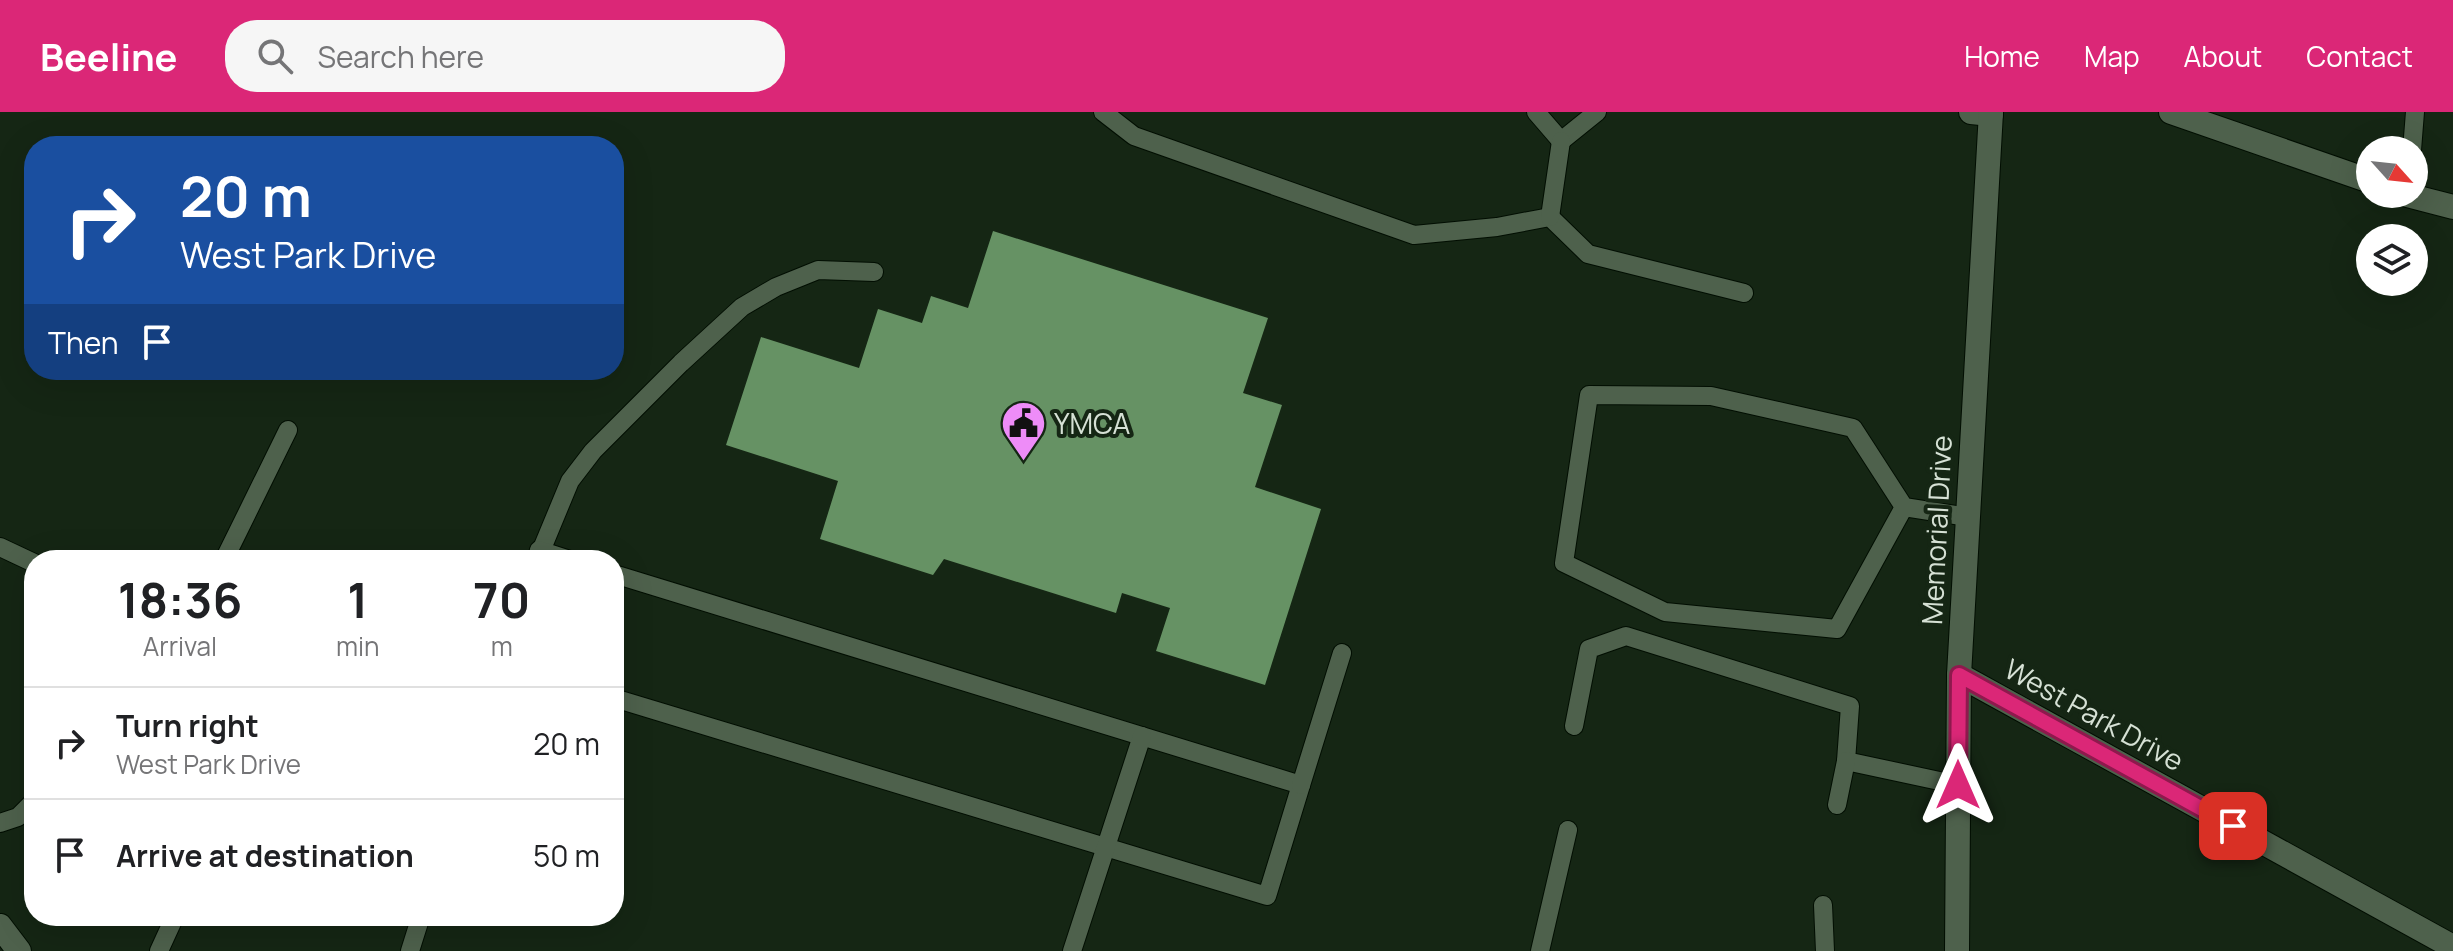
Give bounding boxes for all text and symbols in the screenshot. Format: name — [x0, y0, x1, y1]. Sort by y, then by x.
search box — [225, 20, 785, 92]
text: Beeline — [40, 30, 177, 82]
icon: search — [253, 34, 297, 78]
text: Search here — [317, 36, 484, 77]
text: Home — [1964, 37, 2040, 75]
text: Map — [2084, 37, 2140, 75]
text: About — [2184, 37, 2262, 75]
text: Contact — [2306, 37, 2413, 75]
north arrow — [2356, 136, 2428, 208]
map controls — [2356, 136, 2428, 296]
text: 20 m — [180, 157, 312, 234]
icon: right — [48, 168, 152, 272]
button: layers — [2356, 224, 2428, 296]
text: West Park Drive — [180, 230, 436, 279]
icon: arrive — [135, 320, 179, 364]
text: Then — [48, 322, 119, 363]
public building icon: YMCA — [999, 400, 1047, 463]
place label: YMCA — [1054, 404, 1131, 442]
street label: Memorial Drive — [1912, 434, 1960, 626]
text: 18:36 — [118, 567, 242, 632]
text: 1 — [347, 567, 368, 632]
text: 70 — [473, 567, 530, 632]
text: Arrival — [143, 628, 217, 664]
text: min — [336, 628, 379, 664]
text: m — [491, 628, 513, 664]
street label: West Park Drive — [1998, 649, 2191, 779]
text: Turn right — [116, 705, 259, 746]
icon: right — [48, 721, 92, 765]
text: 20 m — [533, 723, 600, 764]
position arrow — [1916, 743, 2000, 827]
text: West Park Drive — [116, 746, 301, 782]
pin — [2199, 792, 2267, 860]
icon: arrive — [2211, 804, 2255, 848]
icon: arrive — [48, 833, 92, 877]
text: Arrive at destination — [116, 835, 414, 876]
text: 50 m — [533, 835, 600, 876]

